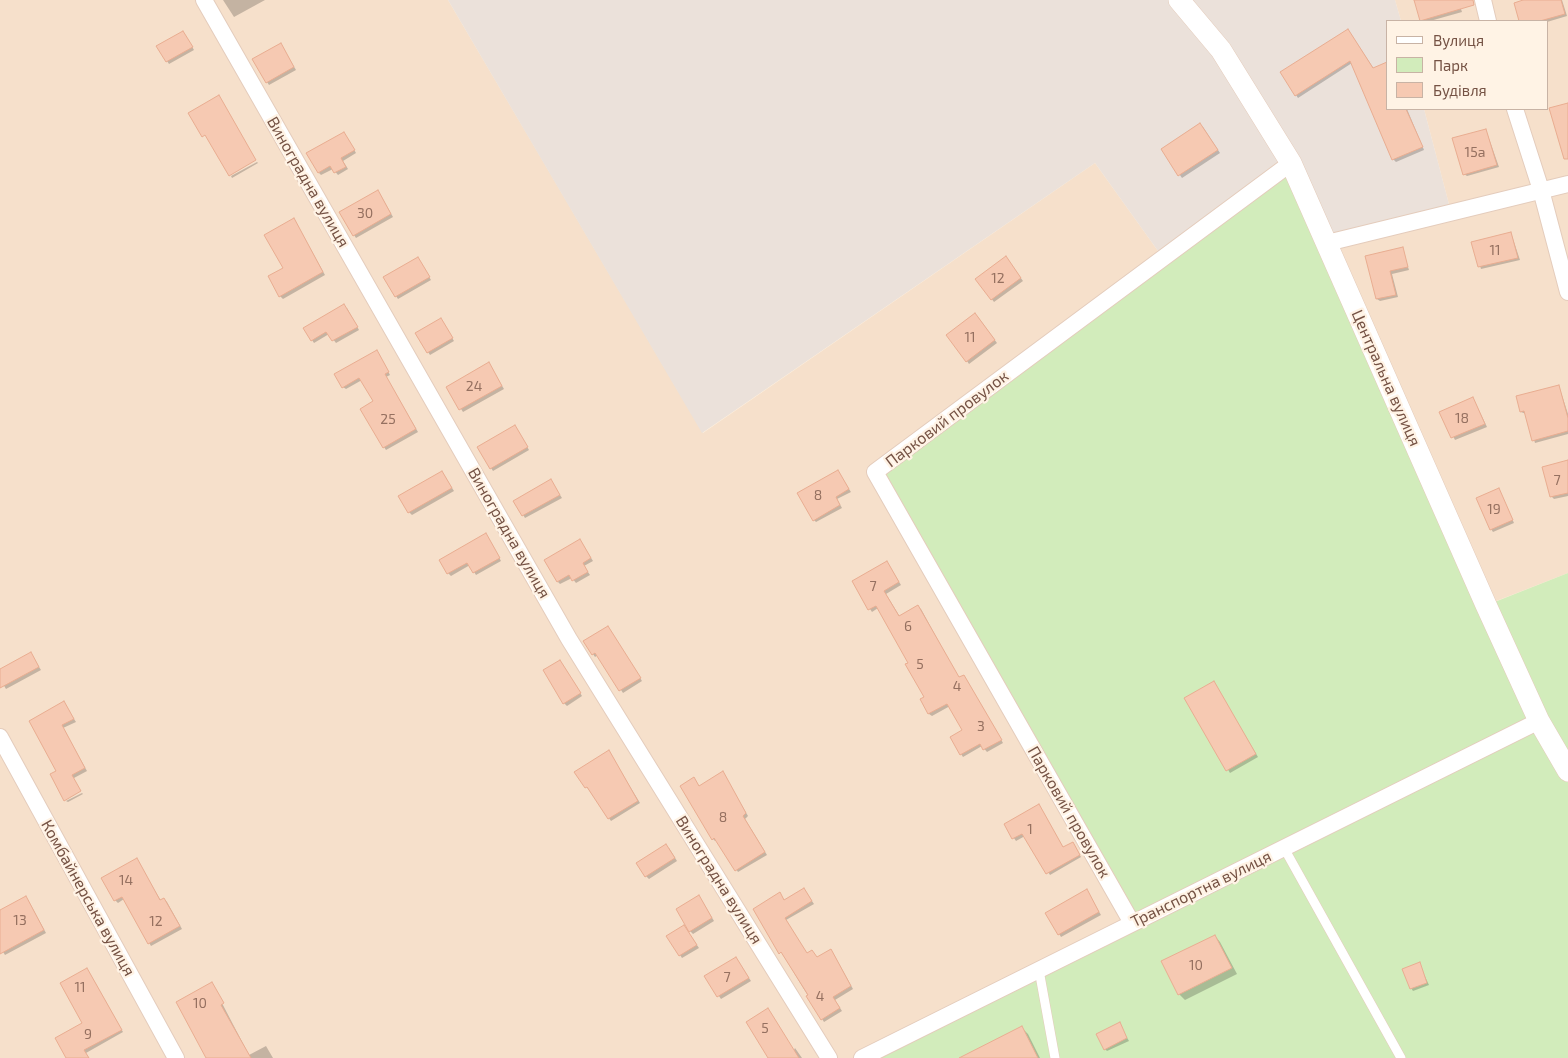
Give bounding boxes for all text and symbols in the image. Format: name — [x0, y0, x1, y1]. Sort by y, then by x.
legend — [1386, 20, 1548, 110]
text: Вулиця — [1433, 31, 1484, 49]
text: Парк — [1433, 56, 1468, 74]
text: Будівля — [1433, 81, 1487, 99]
street label: Виноградна вулиця — [263, 113, 353, 251]
house number: 15а — [1465, 144, 1485, 160]
house number: 30 — [357, 205, 373, 221]
house number: 11 — [1489, 242, 1501, 258]
house number: 12 — [991, 270, 1005, 286]
street label: Центральна вулиця — [1347, 307, 1425, 449]
house number: 11 — [964, 329, 976, 345]
street label: Парковий провулок — [882, 367, 1012, 471]
house number: 24 — [466, 378, 482, 394]
house number: 18 — [1455, 410, 1469, 426]
house number: 25 — [380, 411, 396, 427]
street label: Виноградна вулиця — [464, 464, 554, 602]
house number: 7 — [1553, 472, 1561, 488]
house number: 8 — [814, 487, 822, 503]
house number: 19 — [1487, 501, 1501, 517]
house number: 7 — [869, 578, 877, 594]
house number: 6 — [904, 618, 912, 634]
house number: 5 — [916, 656, 924, 672]
house number: 4 — [953, 678, 961, 694]
house number: 3 — [977, 718, 985, 734]
street label: Парковий провулок — [1023, 743, 1115, 881]
house number: 8 — [719, 809, 727, 825]
street label: Виноградна вулиця — [672, 812, 766, 948]
street label: Комбайнерська вулиця — [37, 817, 139, 979]
house number: 1 — [1027, 821, 1033, 837]
street label: Транспортна вулиця — [1128, 847, 1274, 931]
house number: 14 — [119, 872, 133, 888]
house number: 13 — [13, 912, 27, 928]
house number: 12 — [149, 913, 163, 929]
house number: 10 — [1189, 957, 1203, 973]
house number: 7 — [723, 969, 731, 985]
house number: 11 — [74, 979, 86, 995]
house number: 4 — [816, 988, 824, 1004]
house number: 10 — [193, 995, 207, 1011]
house number: 5 — [761, 1020, 769, 1036]
house number: 9 — [84, 1026, 92, 1042]

